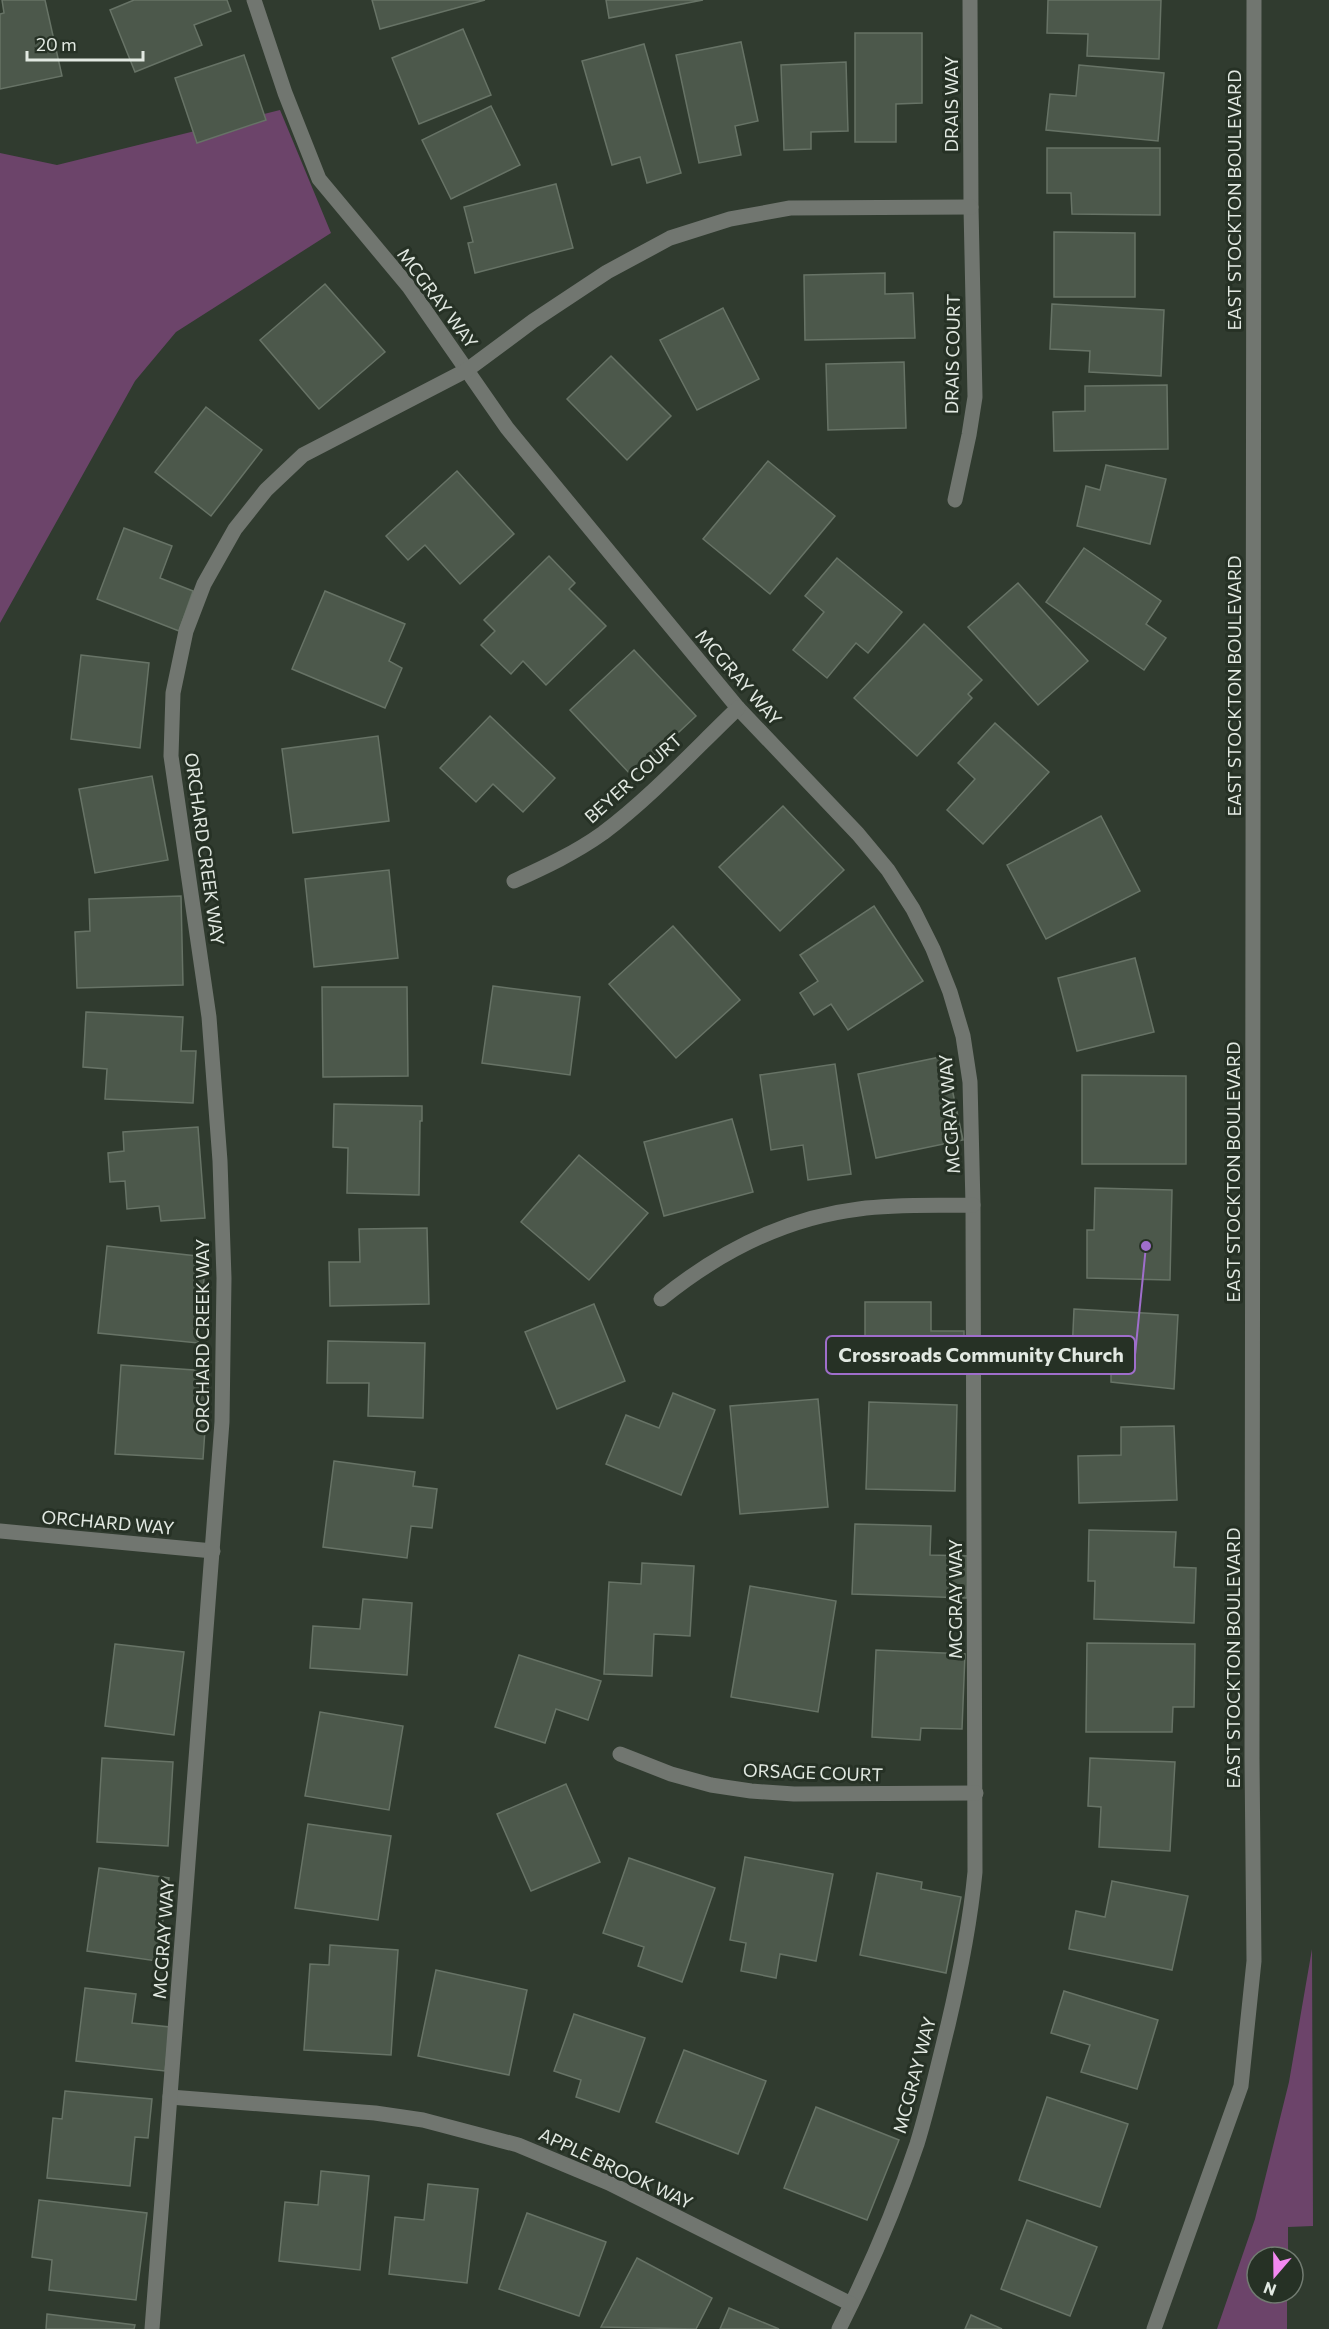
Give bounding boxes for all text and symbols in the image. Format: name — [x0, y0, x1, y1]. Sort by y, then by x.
scale bar — [27, 24, 142, 62]
text: 20 m — [36, 33, 77, 55]
street label: DRAIS WAY — [940, 56, 962, 152]
street label: EAST STOCKTON BOULEVARD — [1223, 70, 1245, 330]
street label: MCGRAY WAY — [393, 243, 483, 353]
street label: DRAIS COURT — [940, 294, 964, 414]
street label: EAST STOCKTON BOULEVARD — [1223, 556, 1245, 816]
street label: MCGRAY WAY — [691, 624, 787, 730]
street label: BEYER COURT — [580, 728, 686, 828]
street label: ORCHARD CREEK WAY — [181, 751, 229, 947]
street label: EAST STOCKTON BOULEVARD — [1222, 1042, 1244, 1302]
street label: MCGRAY WAY — [934, 1053, 964, 1175]
street label: ORCHARD CREEK WAY — [191, 1239, 213, 1433]
callout: Crossroads Community Church — [826, 1336, 1135, 1374]
text: Crossroads Community Church — [838, 1342, 1124, 1366]
street label: ORCHARD WAY — [41, 1505, 176, 1539]
street label: EAST STOCKTON BOULEVARD — [1222, 1528, 1244, 1788]
street label: MCGRAY WAY — [944, 1539, 966, 1659]
street label: ORSAGE COURT — [743, 1759, 883, 1785]
street label: MCGRAY WAY — [148, 1878, 178, 2000]
street label: MCGRAY WAY — [888, 2014, 940, 2136]
street label: APPLE BROOK WAY — [535, 2123, 697, 2213]
north arrow — [1245, 2245, 1305, 2305]
text: N — [1261, 2279, 1279, 2301]

